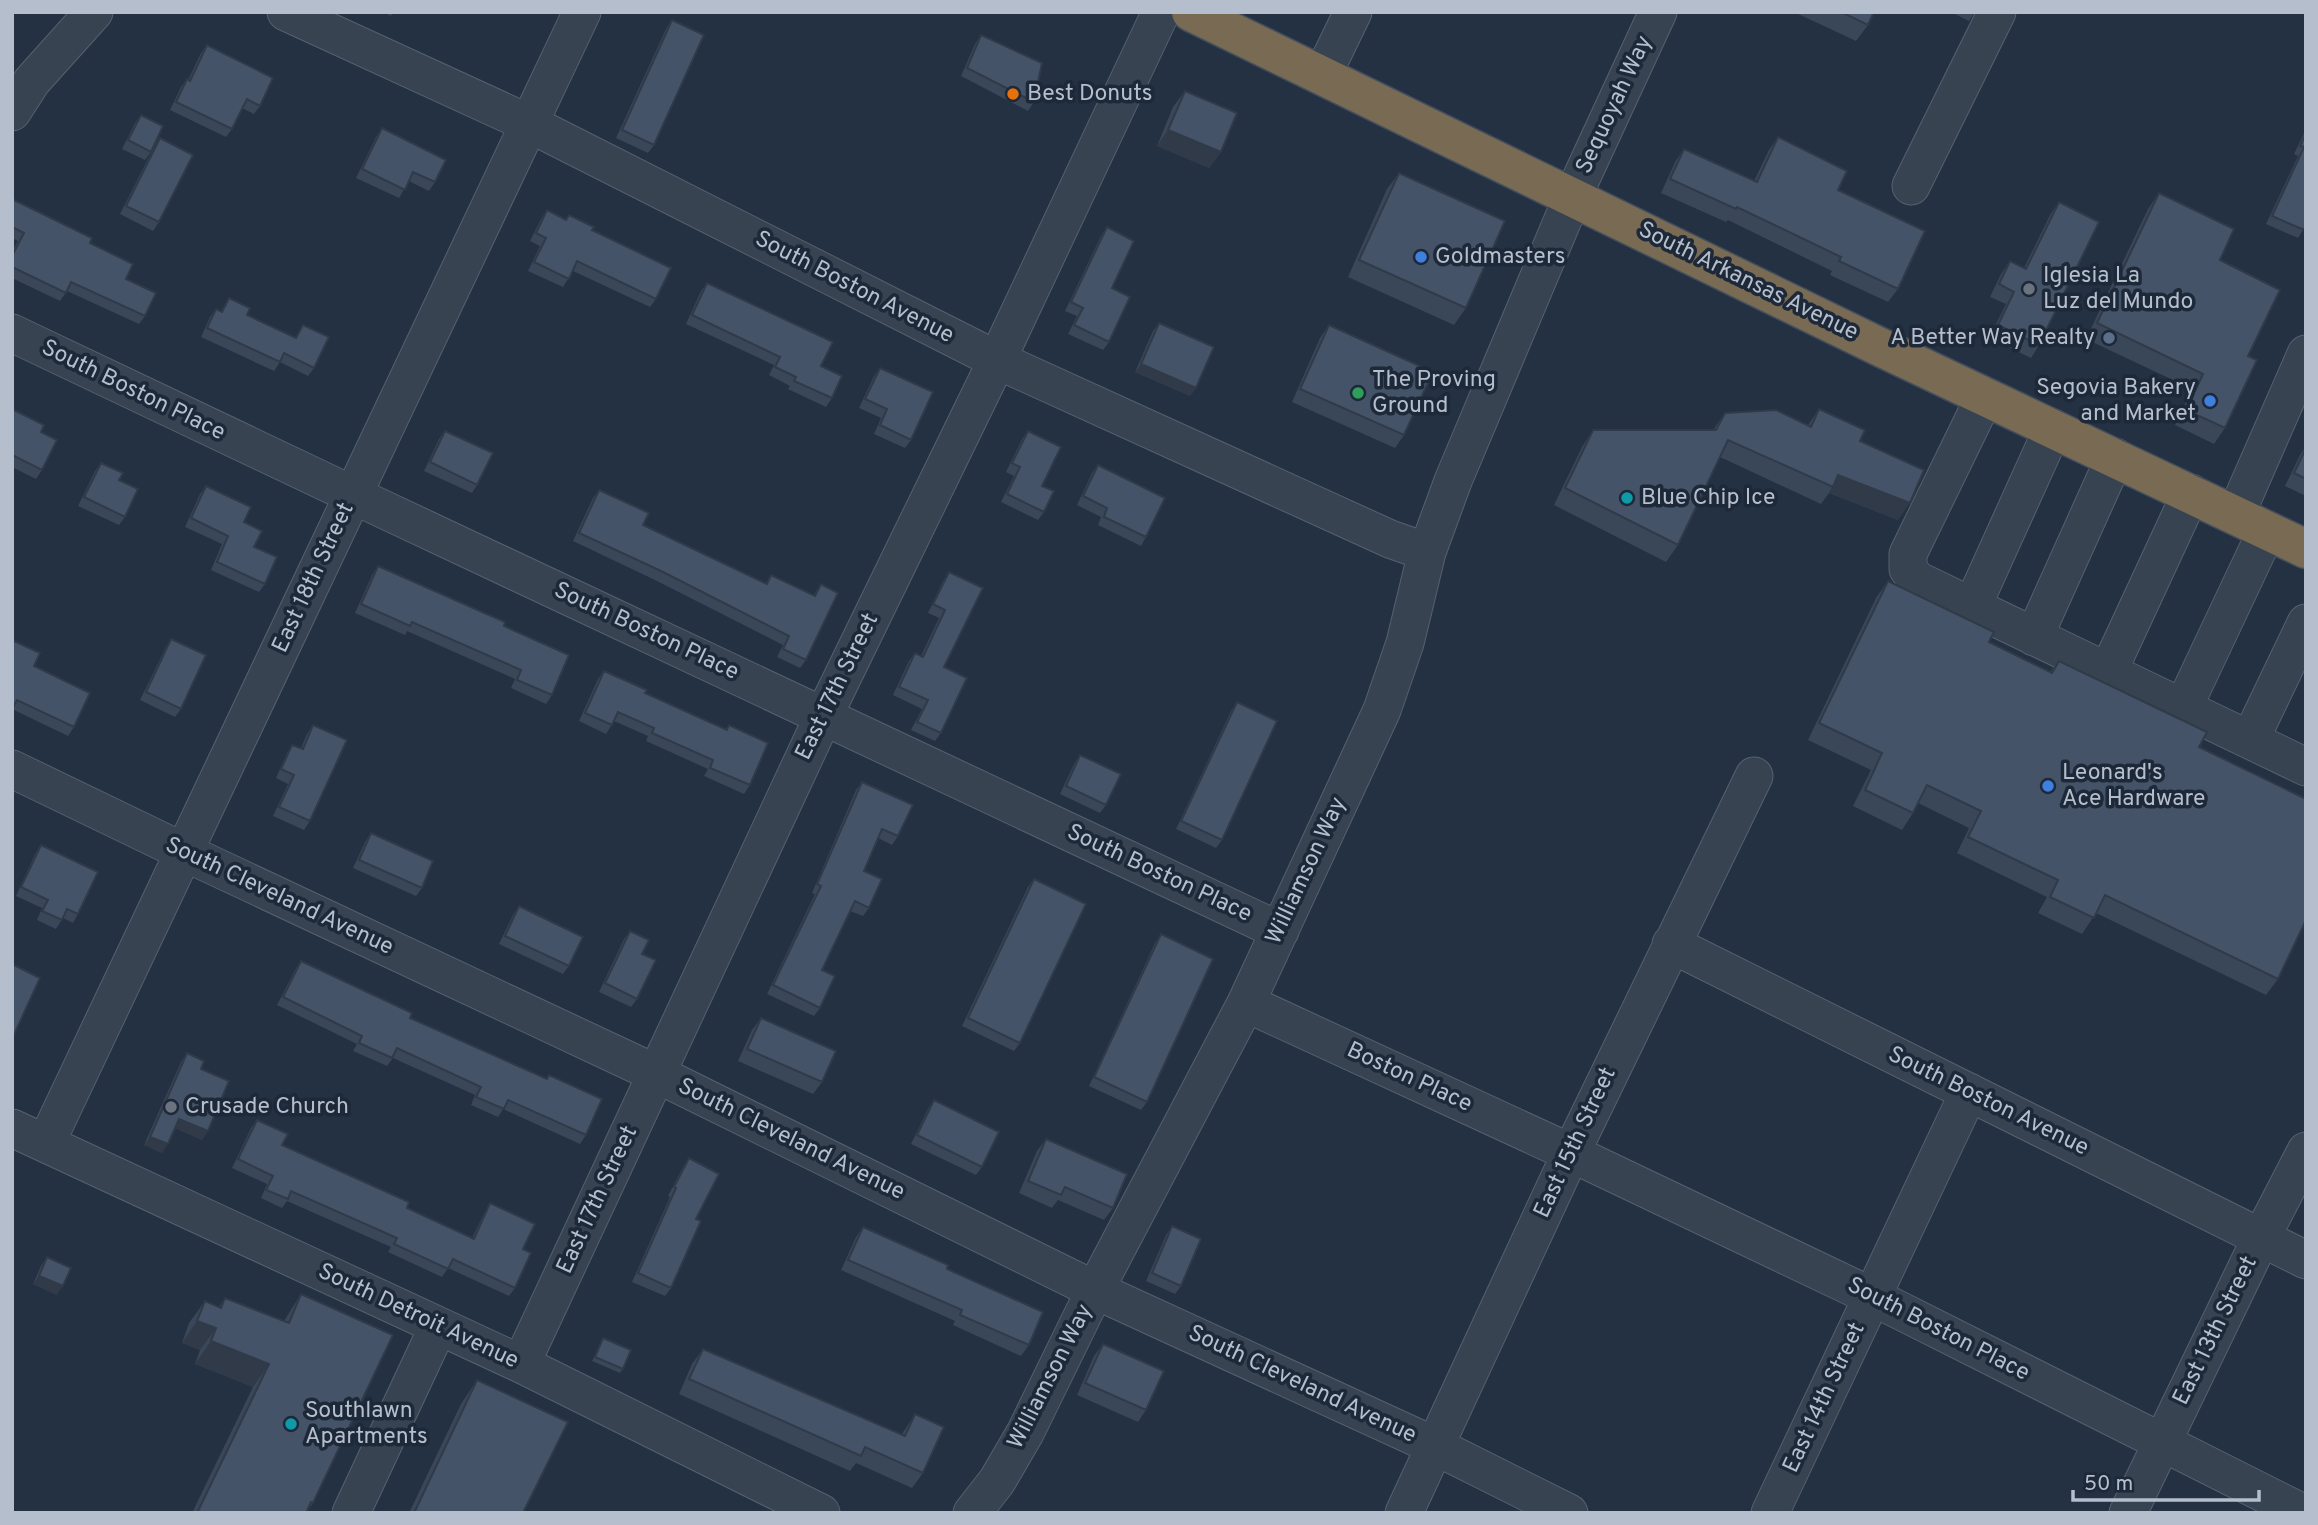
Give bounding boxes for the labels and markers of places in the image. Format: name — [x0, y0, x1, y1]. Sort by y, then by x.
place label: Best Donuts — [1027, 80, 1152, 109]
marker: Best Donuts — [1005, 86, 1021, 102]
place label: Goldmasters — [1435, 243, 1565, 272]
marker: Goldmasters — [1413, 249, 1429, 265]
place label: Iglesia La Luz del Mundo — [2043, 262, 2193, 317]
marker: Iglesia La Luz del Mundo — [2021, 281, 2037, 297]
place label: A Better Way Realty — [1890, 324, 2095, 353]
marker: A Better Way Realty — [2101, 330, 2117, 346]
place label: The Proving Ground — [1372, 366, 1496, 421]
place label: Segovia Bakery and Market — [2036, 374, 2196, 429]
marker: The Proving Ground — [1350, 385, 1366, 401]
marker: Segovia Bakery and Market — [2202, 393, 2218, 409]
place label: Blue Chip Ice — [1641, 484, 1775, 513]
marker: Blue Chip Ice — [1619, 490, 1635, 506]
place label: Leonard's Ace Hardware — [2062, 759, 2205, 814]
marker: Leonard's Ace Hardware — [2040, 778, 2056, 794]
place label: Crusade Church — [185, 1093, 349, 1122]
marker: Crusade Church — [163, 1099, 179, 1115]
place label: Southlawn Apartments — [305, 1397, 428, 1452]
marker: Southlawn Apartments — [283, 1416, 299, 1432]

